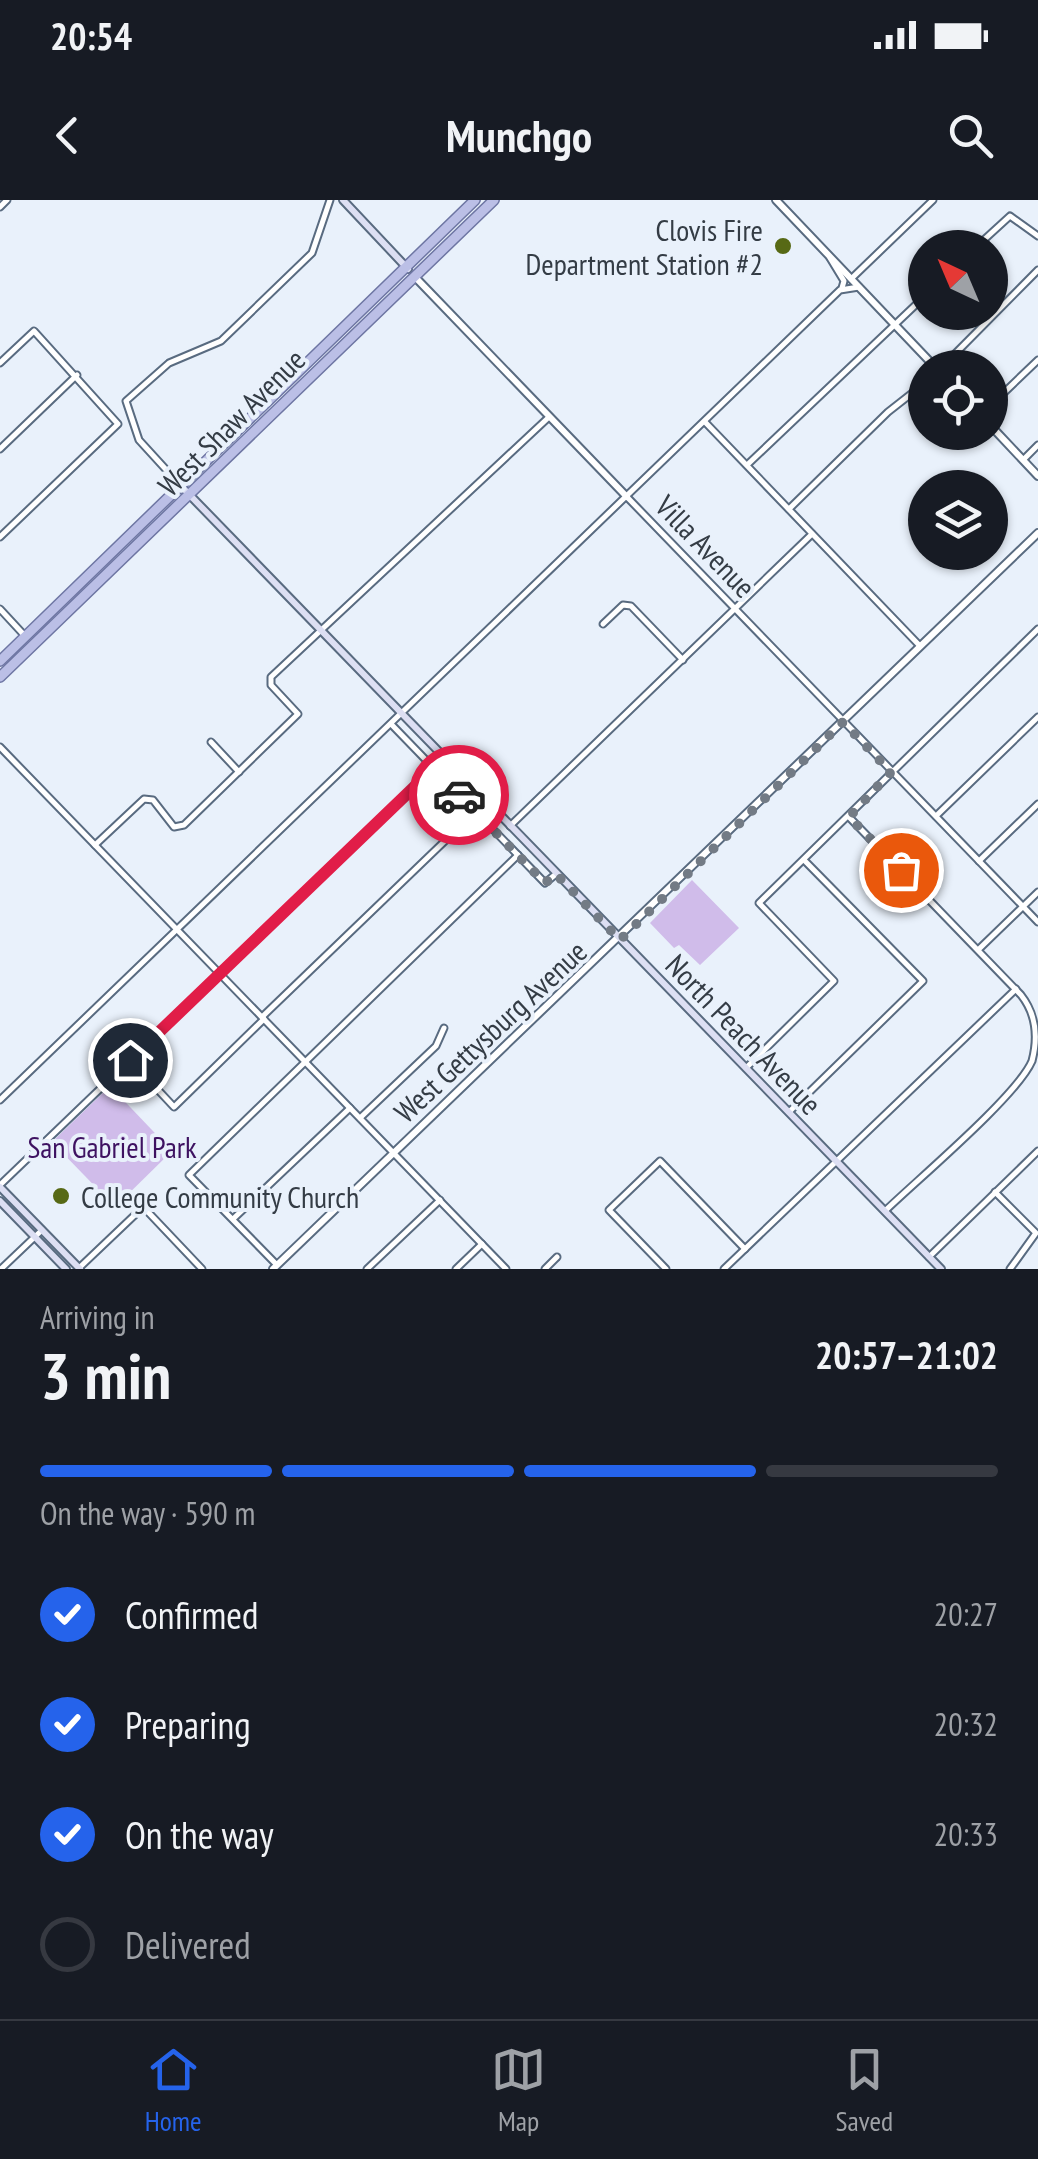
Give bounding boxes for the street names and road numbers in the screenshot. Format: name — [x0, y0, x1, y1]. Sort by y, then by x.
street label: West Shaw Avenue — [149, 340, 313, 504]
street label: Villa Avenue — [647, 486, 764, 606]
street label: West Gettysburg Avenue — [385, 932, 595, 1130]
street label: North Peach Avenue — [658, 946, 830, 1122]

